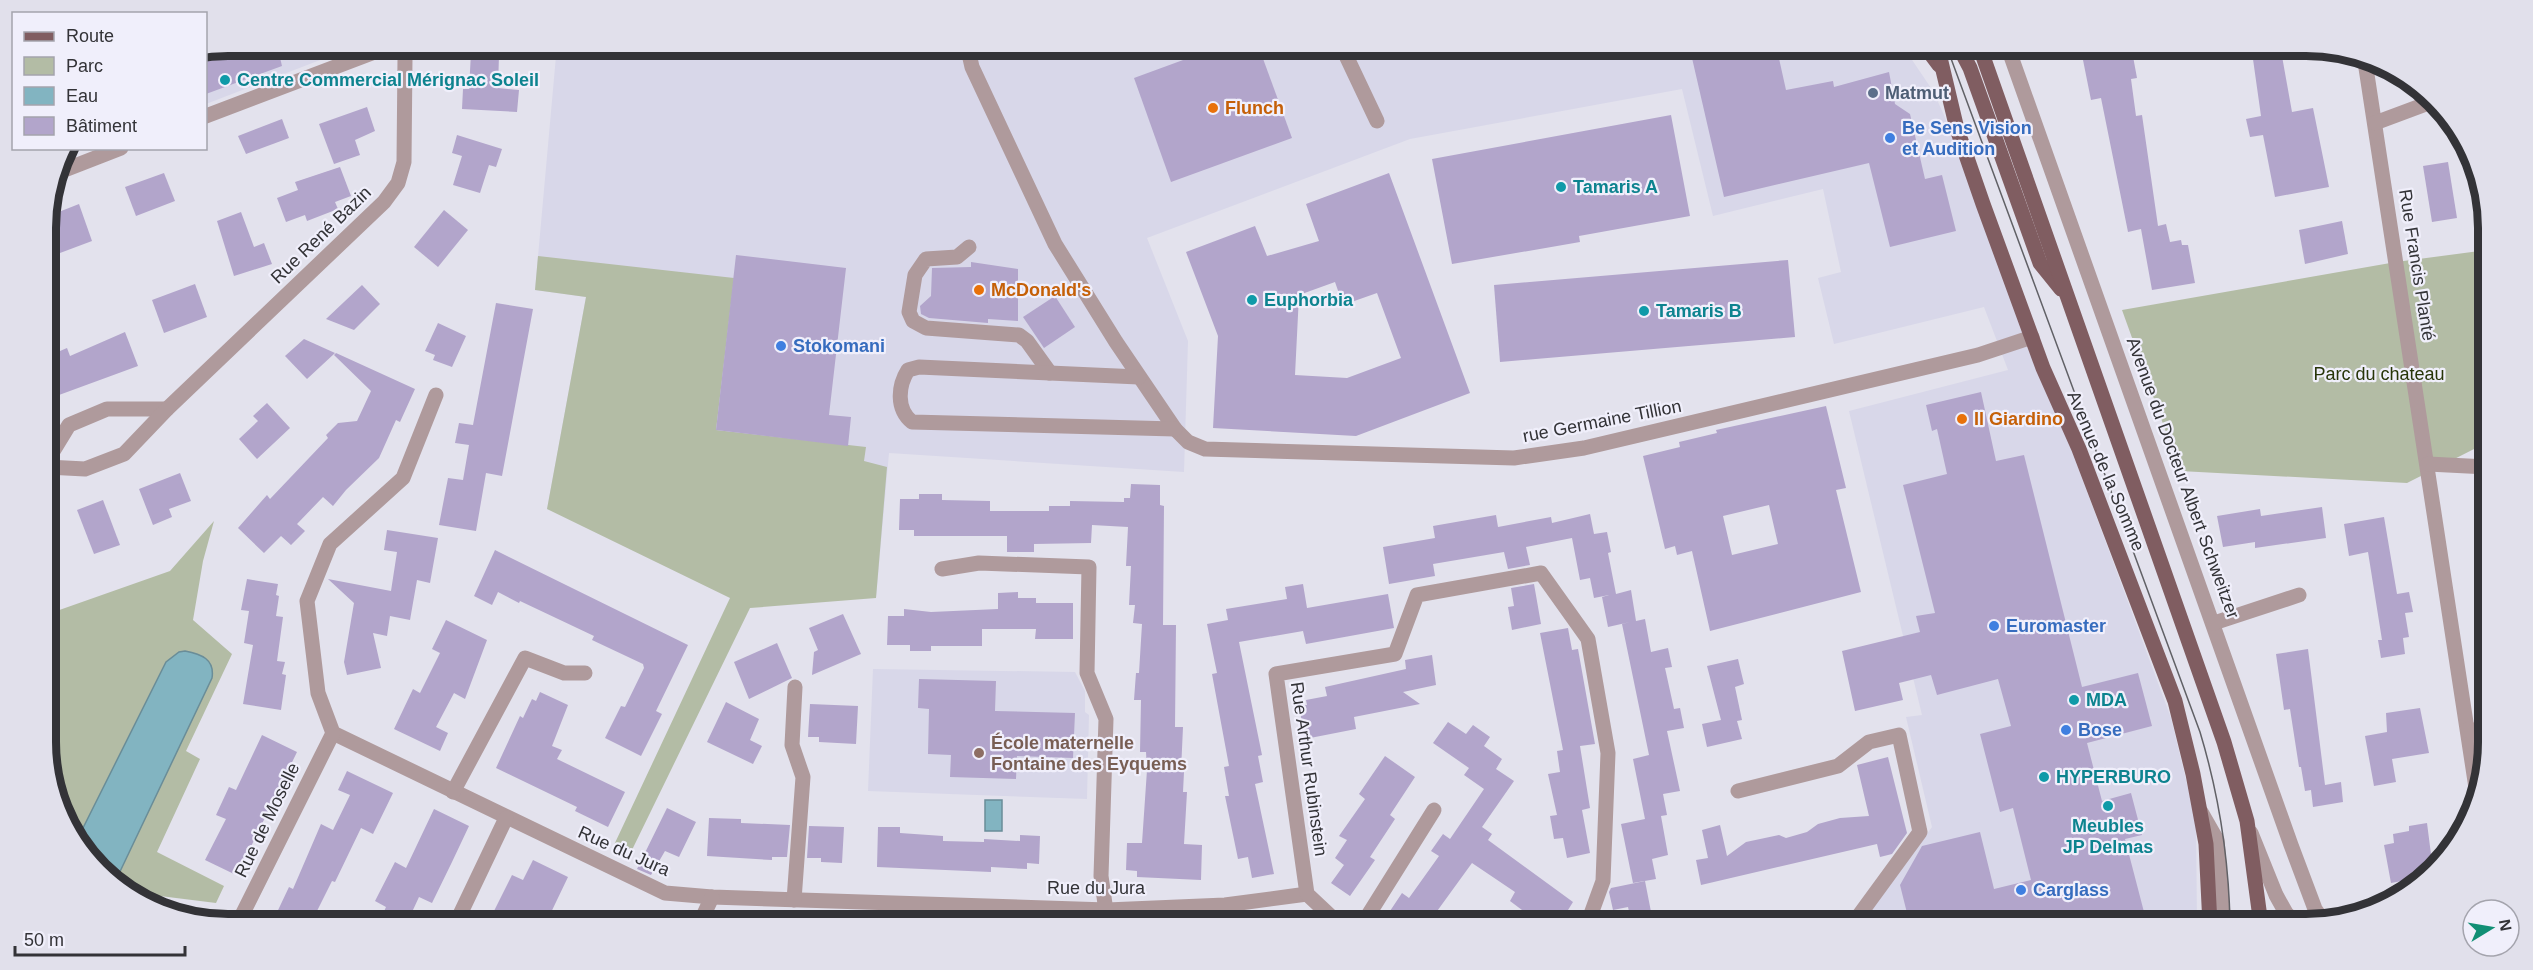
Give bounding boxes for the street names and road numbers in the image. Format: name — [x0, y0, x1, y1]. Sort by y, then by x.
street label: Rue René Bazin — [267, 182, 375, 288]
street label: Rue Francis Planté — [2395, 188, 2439, 342]
street label: Avenue du Docteur Albert Schweitzer — [2123, 335, 2243, 621]
street label: Avenue de la Somme — [2063, 388, 2149, 554]
street label: rue Germaine Tillion — [1521, 396, 1683, 446]
street label: Rue Arthur Rubinstein — [1287, 680, 1331, 858]
street label: Rue de Moselle — [231, 759, 303, 881]
street label: Rue du Jura — [575, 822, 674, 880]
street label: Rue du Jura — [1047, 878, 1146, 898]

